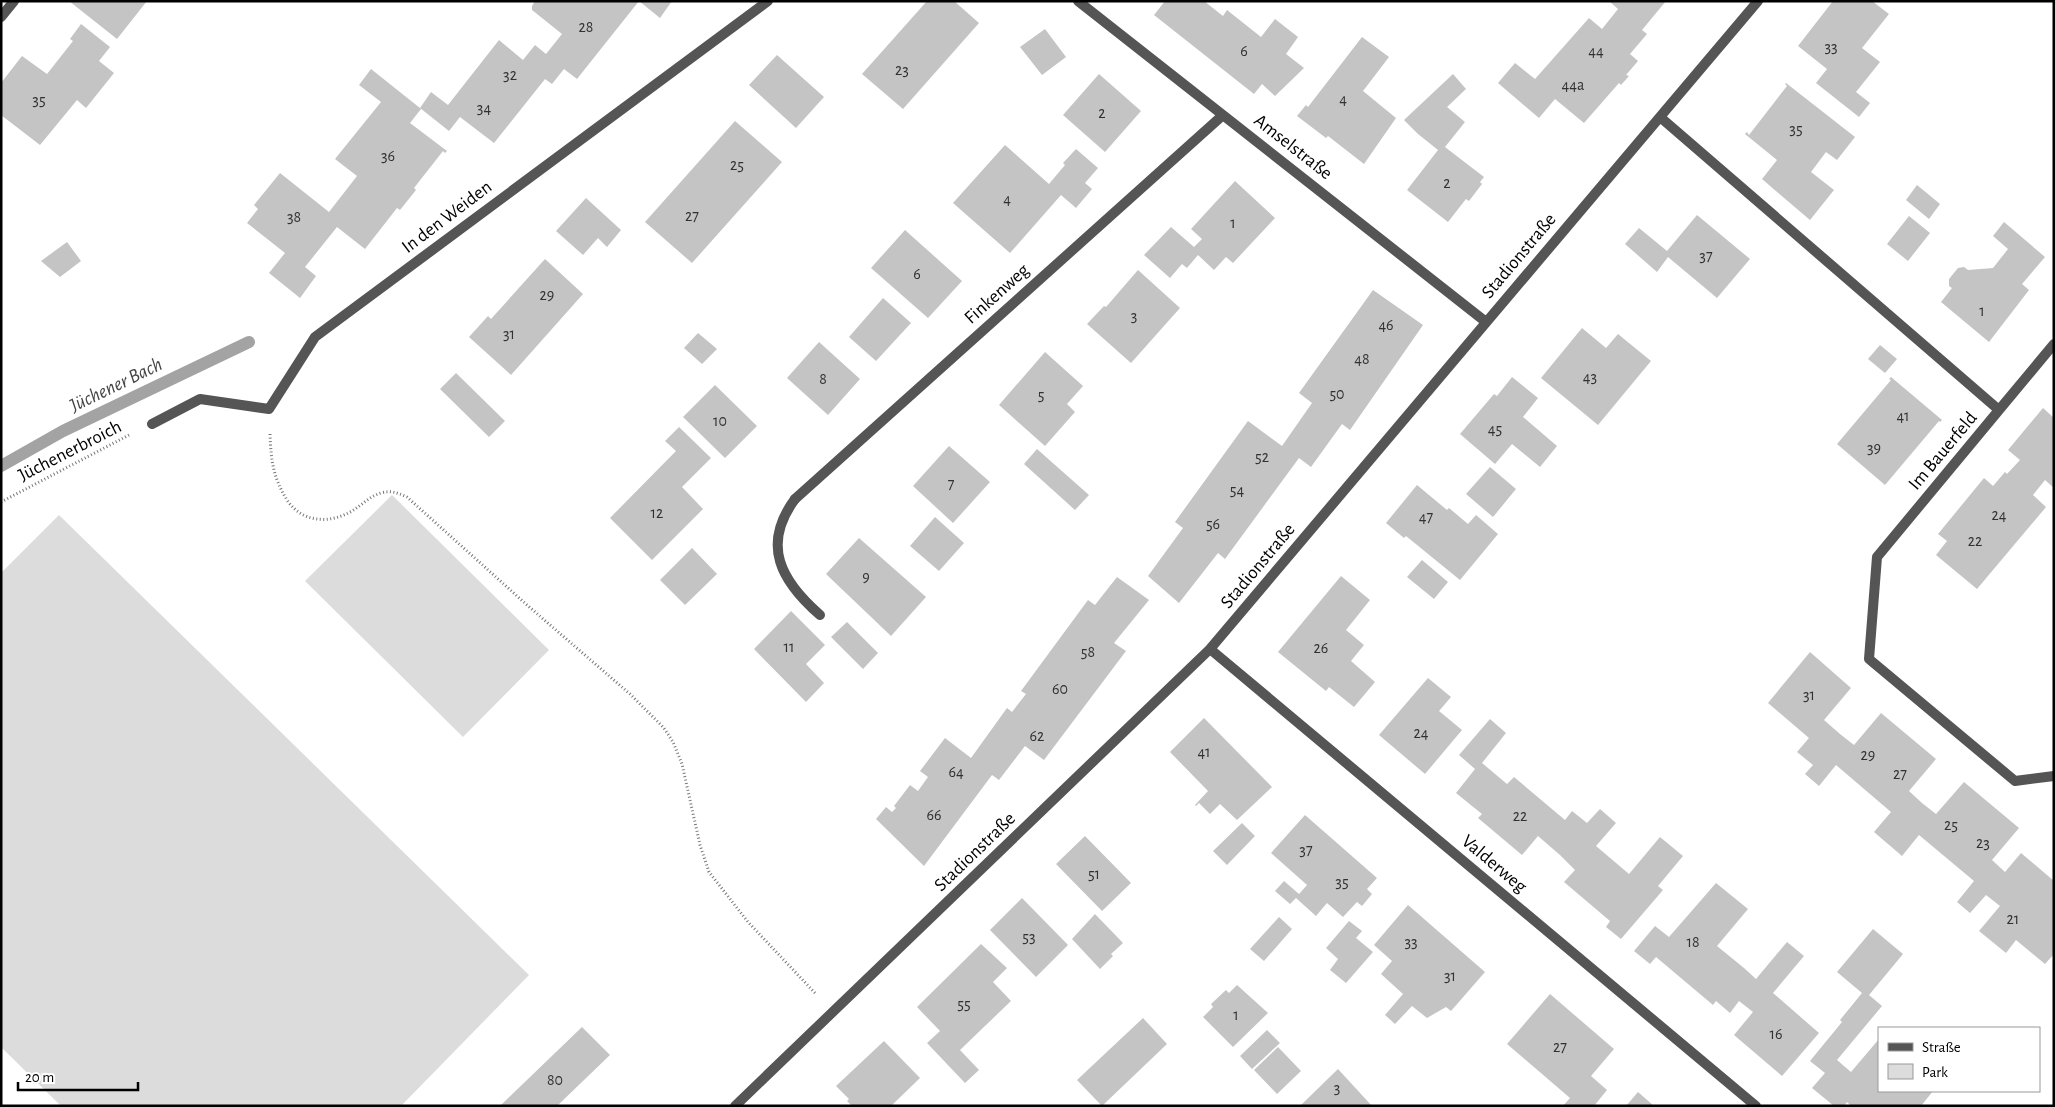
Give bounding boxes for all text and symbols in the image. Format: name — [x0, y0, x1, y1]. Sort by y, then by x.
house number: 28 — [579, 19, 593, 35]
house number: 33 — [1824, 39, 1838, 55]
house number: 6 — [1240, 43, 1248, 59]
house number: 44 — [1588, 43, 1604, 59]
house number: 23 — [895, 62, 909, 78]
house number: 32 — [503, 67, 517, 83]
house number: 44a — [1562, 77, 1584, 93]
house number: 4 — [1339, 91, 1347, 107]
house number: 35 — [32, 92, 46, 108]
house number: 34 — [477, 100, 491, 116]
house number: 2 — [1098, 105, 1106, 121]
street label: Amselstraße — [1250, 111, 1336, 183]
house number: 35 — [1789, 121, 1803, 137]
house number: 36 — [381, 148, 395, 164]
house number: 25 — [730, 157, 744, 173]
house number: 2 — [1443, 175, 1451, 191]
street label: In den Weiden — [398, 177, 496, 257]
house number: 4 — [1003, 191, 1011, 207]
house number: 27 — [685, 208, 699, 224]
house number: 38 — [287, 209, 301, 225]
street label: Stadionstraße — [1478, 210, 1560, 302]
house number: 1 — [1230, 215, 1236, 231]
house number: 37 — [1699, 248, 1713, 264]
street label: Finkenweg — [961, 260, 1033, 328]
house number: 6 — [913, 266, 921, 282]
house number: 29 — [540, 287, 554, 303]
house number: 1 — [1979, 303, 1985, 319]
house number: 3 — [1131, 308, 1137, 324]
house number: 46 — [1378, 317, 1394, 333]
house number: 31 — [503, 326, 515, 342]
house number: 48 — [1354, 351, 1370, 367]
water label: Jüchener Bach — [66, 354, 165, 416]
house number: 43 — [1583, 369, 1597, 385]
house number: 8 — [819, 371, 827, 387]
house number: 50 — [1329, 386, 1345, 402]
house number: 5 — [1038, 387, 1044, 403]
house number: 41 — [1896, 408, 1910, 424]
street label: Im Bauerfeld — [1905, 408, 1981, 494]
house number: 10 — [713, 413, 727, 429]
street label: Jüchenerbroich — [15, 417, 125, 485]
house number: 45 — [1488, 421, 1502, 437]
house number: 39 — [1867, 440, 1881, 456]
house number: 52 — [1255, 449, 1269, 465]
house number: 7 — [948, 476, 955, 492]
house number: 54 — [1230, 482, 1244, 498]
house number: 12 — [651, 505, 663, 521]
house number: 24 — [1992, 507, 2007, 523]
house number: 47 — [1419, 509, 1434, 525]
house number: 56 — [1206, 516, 1220, 532]
street label: Stadionstraße — [1217, 520, 1299, 612]
house number: 22 — [1968, 533, 1982, 549]
house number: 9 — [862, 569, 870, 585]
house number: 11 — [783, 639, 795, 655]
house number: 26 — [1314, 640, 1328, 656]
house number: 58 — [1081, 644, 1095, 660]
house number: 60 — [1052, 681, 1068, 697]
house number: 31 — [1803, 687, 1815, 703]
house number: 24 — [1414, 725, 1429, 741]
house number: 62 — [1030, 728, 1044, 744]
house number: 41 — [1197, 744, 1211, 760]
house number: 29 — [1861, 747, 1875, 763]
house number: 64 — [948, 764, 964, 780]
house number: 27 — [1893, 766, 1907, 782]
house number: 66 — [926, 807, 942, 823]
house number: 22 — [1513, 808, 1527, 824]
street label: Stadionstraße — [931, 809, 1019, 895]
house number: 25 — [1944, 817, 1958, 833]
street label: Valderweg — [1458, 831, 1531, 897]
house number: 23 — [1976, 835, 1990, 851]
house number: 37 — [1299, 842, 1313, 858]
house number: 51 — [1088, 866, 1100, 882]
house number: 35 — [1335, 874, 1349, 890]
house number: 21 — [2007, 911, 2019, 927]
house number: 53 — [1022, 929, 1036, 945]
house number: 33 — [1404, 934, 1418, 950]
house number: 18 — [1686, 934, 1700, 950]
house number: 31 — [1444, 968, 1456, 984]
house number: 55 — [957, 996, 971, 1012]
house number: 1 — [1233, 1007, 1239, 1023]
house number: 16 — [1769, 1026, 1783, 1042]
legend — [1878, 1027, 2040, 1092]
house number: 27 — [1553, 1039, 1567, 1055]
text: Straße — [1922, 1040, 1961, 1055]
scale bar — [18, 1060, 138, 1092]
text: Park — [1922, 1065, 1948, 1080]
text: 20 m — [25, 1070, 54, 1085]
house number: 80 — [547, 1072, 563, 1088]
house number: 3 — [1334, 1080, 1340, 1096]

